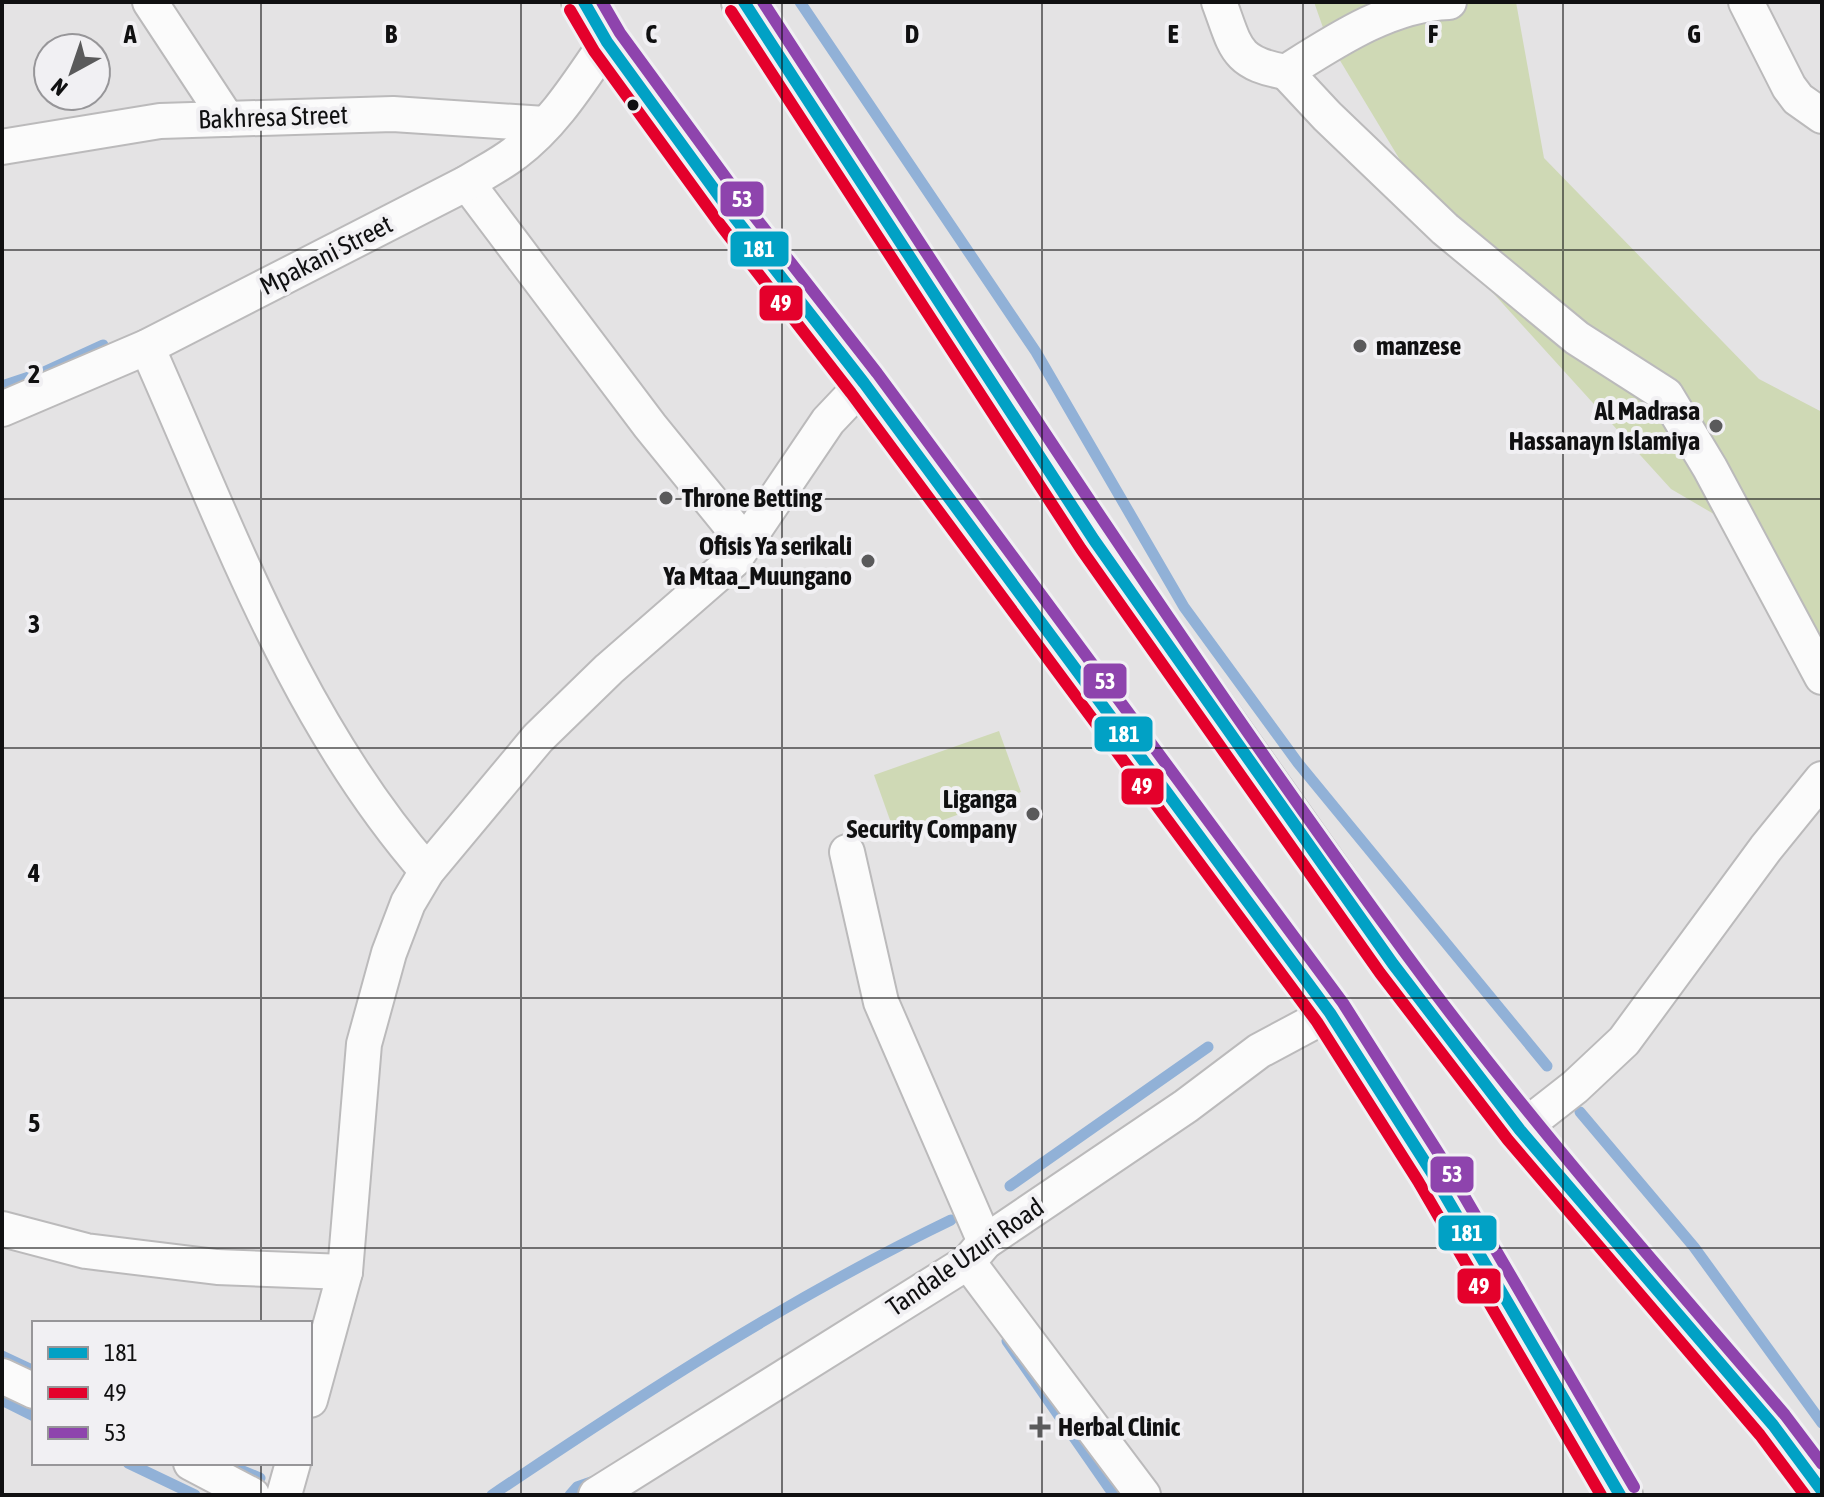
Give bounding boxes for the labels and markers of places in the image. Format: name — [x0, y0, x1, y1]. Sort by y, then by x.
unlabelled marker — [625, 97, 641, 113]
place label: manzese — [1376, 331, 1462, 361]
marker: manzese — [1351, 337, 1369, 355]
place label: Al Madrasa Hassanayn Islamiya — [1509, 396, 1700, 456]
marker: Al Madrasa Hassanayn Islamiya — [1707, 417, 1725, 435]
place label: Throne Betting — [682, 483, 823, 513]
marker: Throne Betting — [657, 489, 675, 507]
place label: Ofisis Ya serikali Ya Mtaa_Muungano — [662, 531, 852, 591]
marker: Ofisis Ya serikali Ya Mtaa_Muungano — [859, 552, 877, 570]
place label: Liganga Security Company — [846, 784, 1017, 844]
marker: Liganga Security Company — [1024, 805, 1042, 823]
place label: Herbal Clinic — [1058, 1412, 1181, 1442]
marker: Herbal Clinic — [1029, 1416, 1051, 1438]

